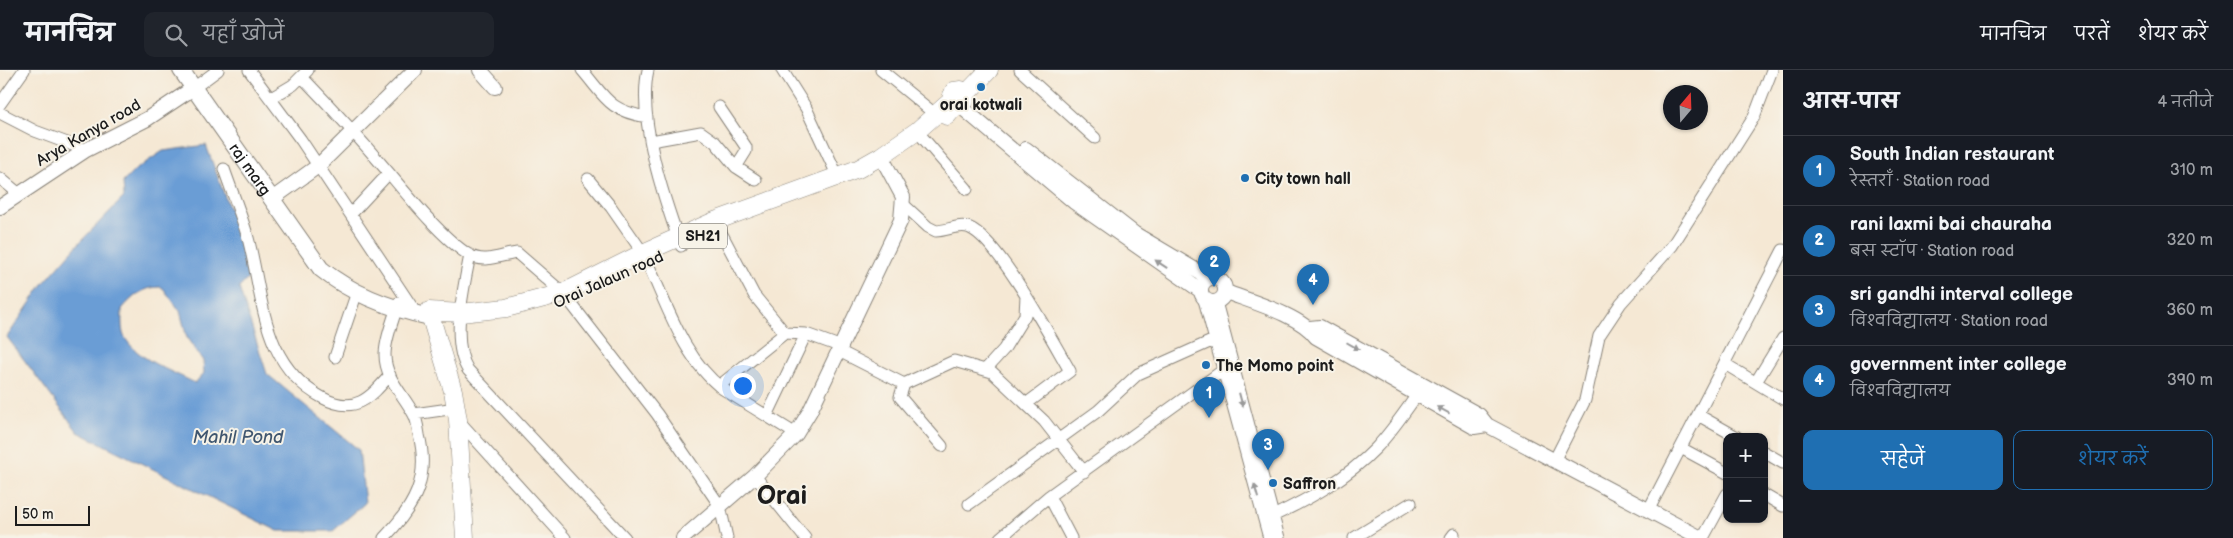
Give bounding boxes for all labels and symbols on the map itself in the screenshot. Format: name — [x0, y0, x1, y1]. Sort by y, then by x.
marker: orai kotwali — [975, 81, 987, 93]
north arrow — [1663, 85, 1708, 130]
street label: Arya Kanya road — [33, 96, 144, 171]
place label: orai kotwali — [940, 96, 1022, 115]
street label: raj marg — [224, 140, 274, 200]
place label: City town hall — [1255, 170, 1351, 189]
marker: City town hall — [1239, 172, 1251, 184]
road number: SH21 — [679, 224, 727, 248]
pin: 2 — [1198, 246, 1230, 287]
street label: Orai Jalaun road — [551, 248, 667, 313]
one-way arrow — [1154, 259, 1167, 269]
pin: 4 — [1297, 264, 1329, 305]
one-way arrow — [1346, 342, 1361, 350]
place label: The Momo point — [1216, 357, 1335, 376]
marker: The Momo point — [1200, 359, 1212, 371]
your location — [730, 373, 756, 399]
pin: 1 — [1193, 377, 1225, 418]
one-way arrow — [1238, 393, 1246, 408]
one-way arrow — [1435, 406, 1450, 414]
water label: Mahil Pond — [193, 427, 284, 448]
pin: 3 — [1252, 429, 1284, 470]
place label: Saffron — [1283, 475, 1336, 494]
marker: Saffron — [1267, 477, 1279, 489]
district label: Orai — [757, 481, 807, 512]
one-way arrow — [1252, 483, 1260, 498]
scale bar — [15, 503, 90, 526]

